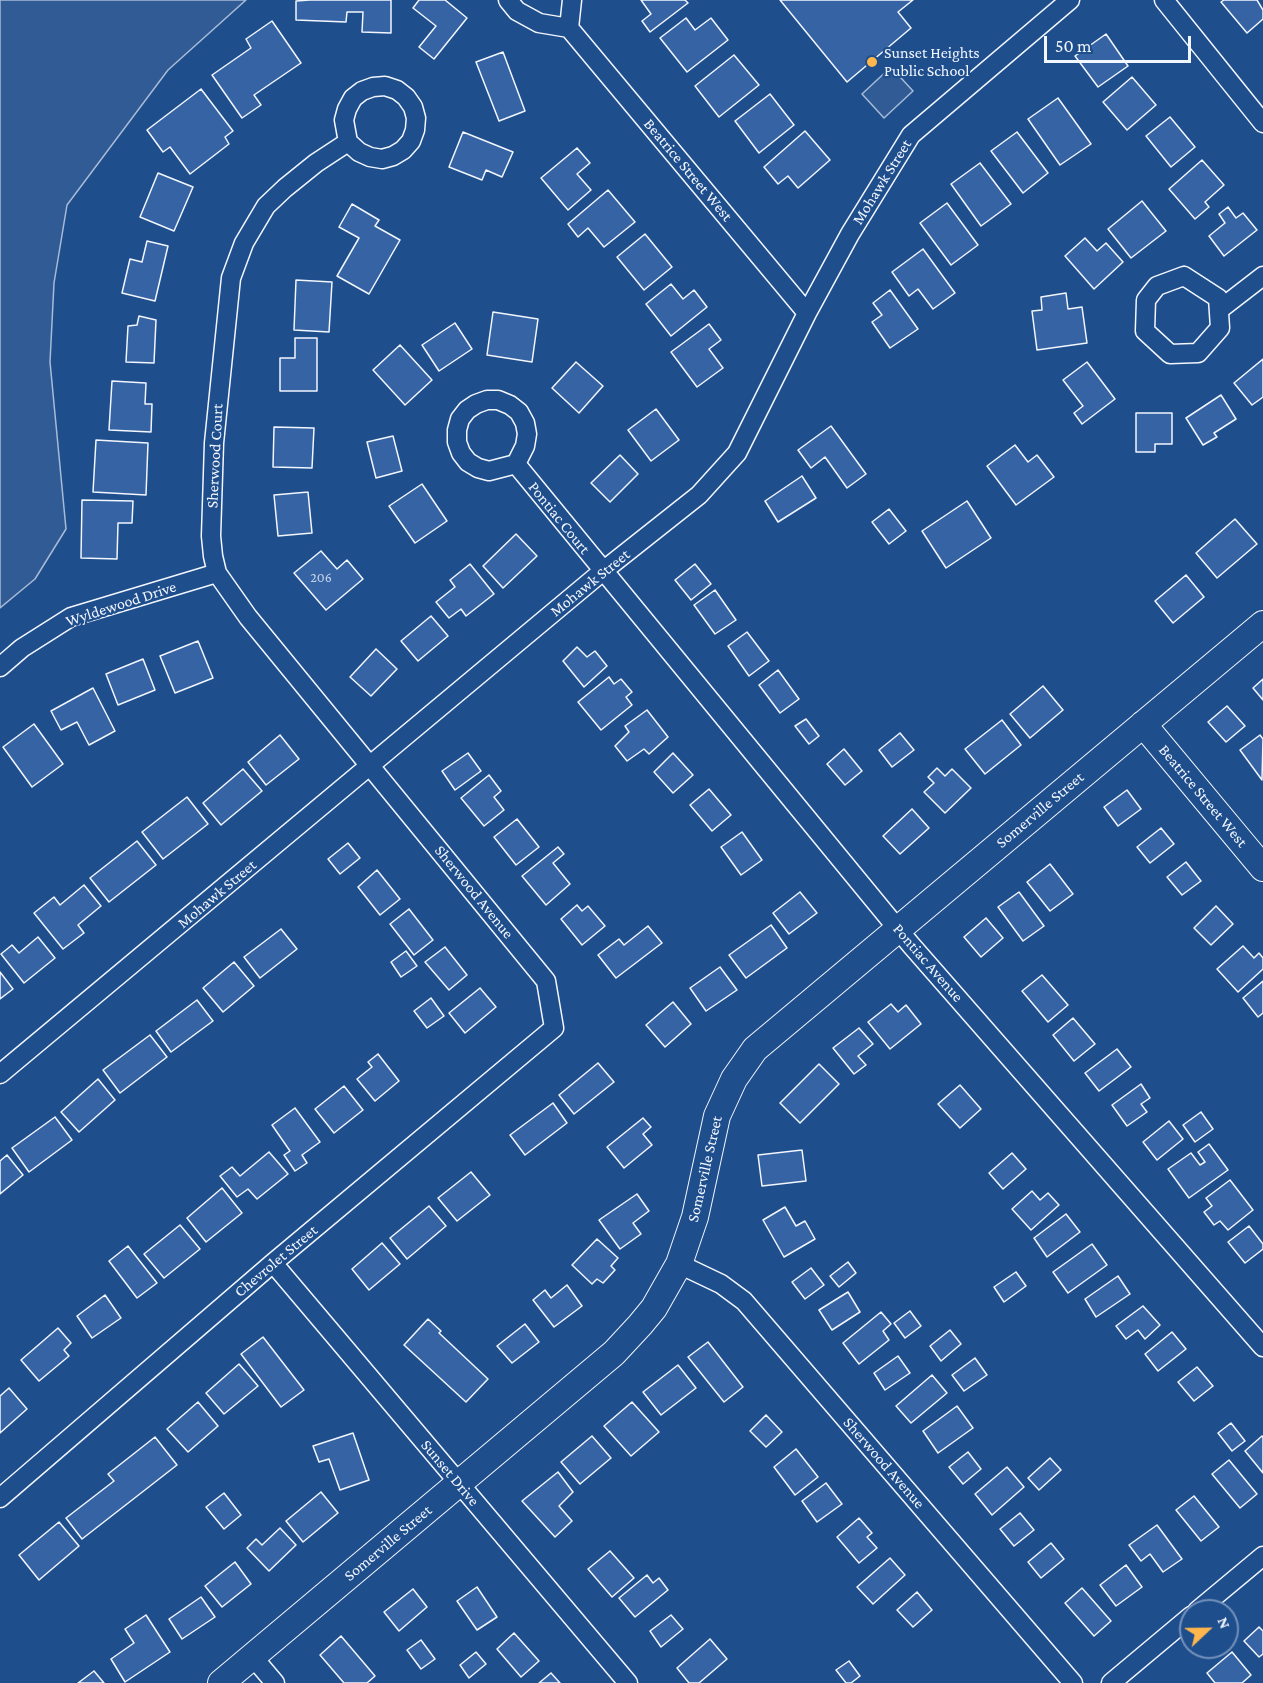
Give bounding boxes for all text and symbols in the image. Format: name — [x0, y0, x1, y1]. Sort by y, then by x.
scale bar — [1047, 24, 1194, 62]
text: 50 m — [1055, 36, 1092, 56]
place label: Sunset Heights Public School — [884, 43, 980, 81]
marker: Sunset Heights Public School — [865, 55, 879, 69]
street label: Beatrice Street West — [639, 115, 737, 225]
street label: Mohawk Street — [848, 136, 916, 228]
street label: Sherwood Court — [203, 403, 227, 509]
street label: Pontiac Court — [524, 478, 594, 558]
street label: Mohawk Street — [546, 545, 634, 621]
house number: 206 — [310, 570, 332, 586]
street label: Wyldewood Drive — [63, 577, 179, 631]
street label: Beatrice Street West — [1154, 741, 1252, 851]
street label: Somerville Street — [992, 768, 1088, 852]
street label: Sherwood Avenue — [430, 841, 518, 943]
street label: Mohawk Street — [174, 855, 260, 933]
street label: Pontiac Avenue — [889, 920, 967, 1006]
street label: Somerville Street — [683, 1114, 727, 1224]
street label: Chevrolet Street — [230, 1221, 322, 1301]
street label: Sherwood Avenue — [839, 1413, 929, 1513]
street label: Sunset Drive — [417, 1436, 483, 1510]
street label: Somerville Street — [340, 1501, 436, 1585]
north arrow — [1179, 1599, 1239, 1659]
text: N — [1214, 1615, 1234, 1631]

